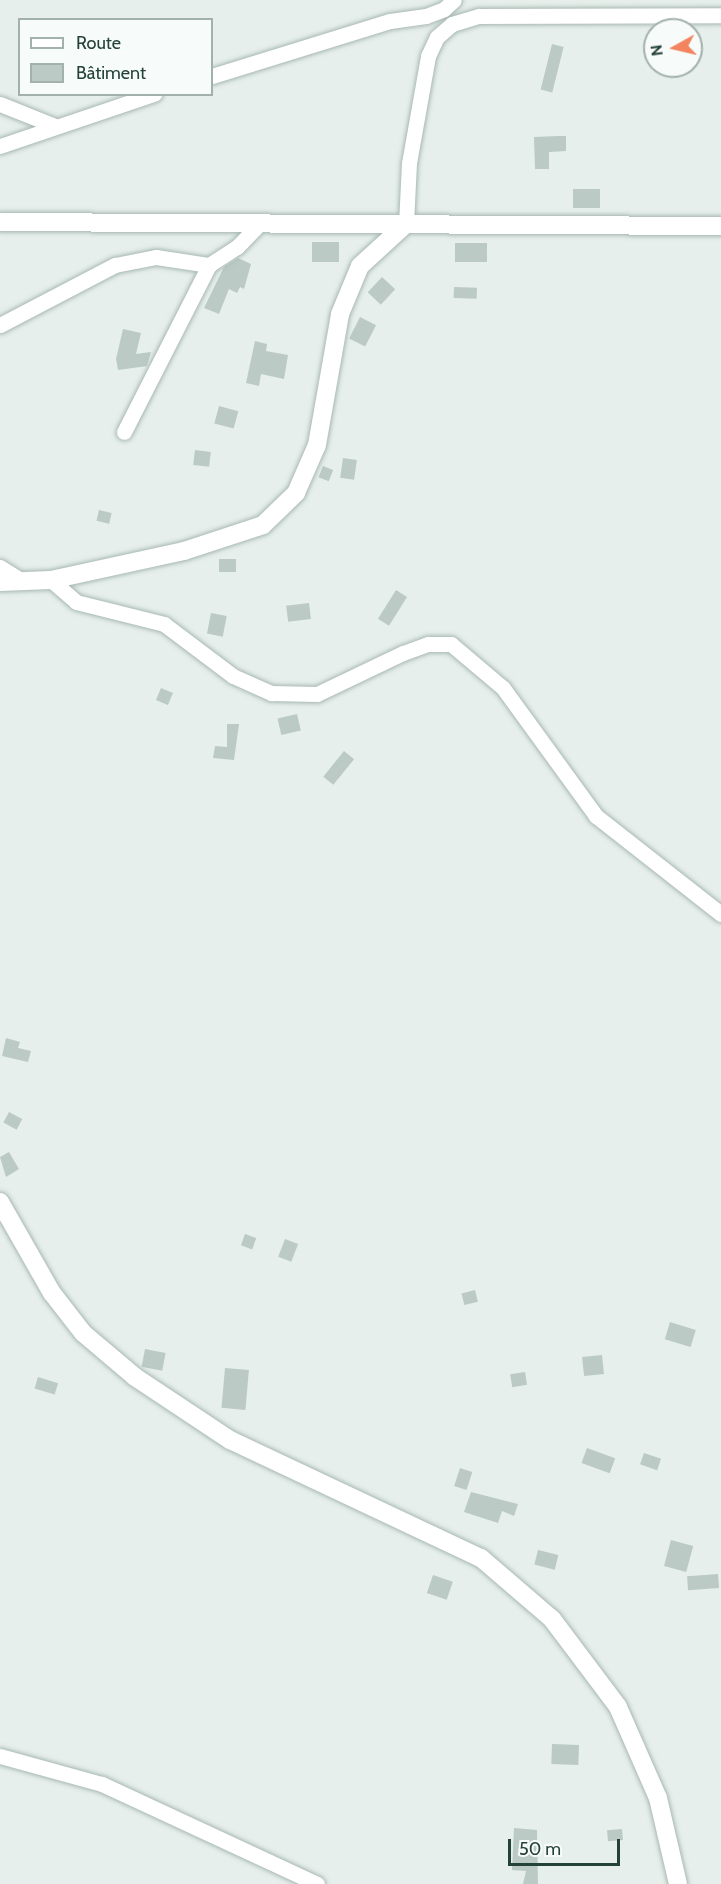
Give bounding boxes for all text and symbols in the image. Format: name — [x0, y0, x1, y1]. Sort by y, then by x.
legend — [18, 18, 213, 96]
north arrow — [643, 18, 703, 78]
text: Route — [76, 32, 121, 54]
text: N — [646, 43, 667, 57]
text: Bâtiment — [76, 62, 146, 84]
scale bar — [511, 1827, 624, 1865]
text: 50 m — [519, 1838, 561, 1860]

